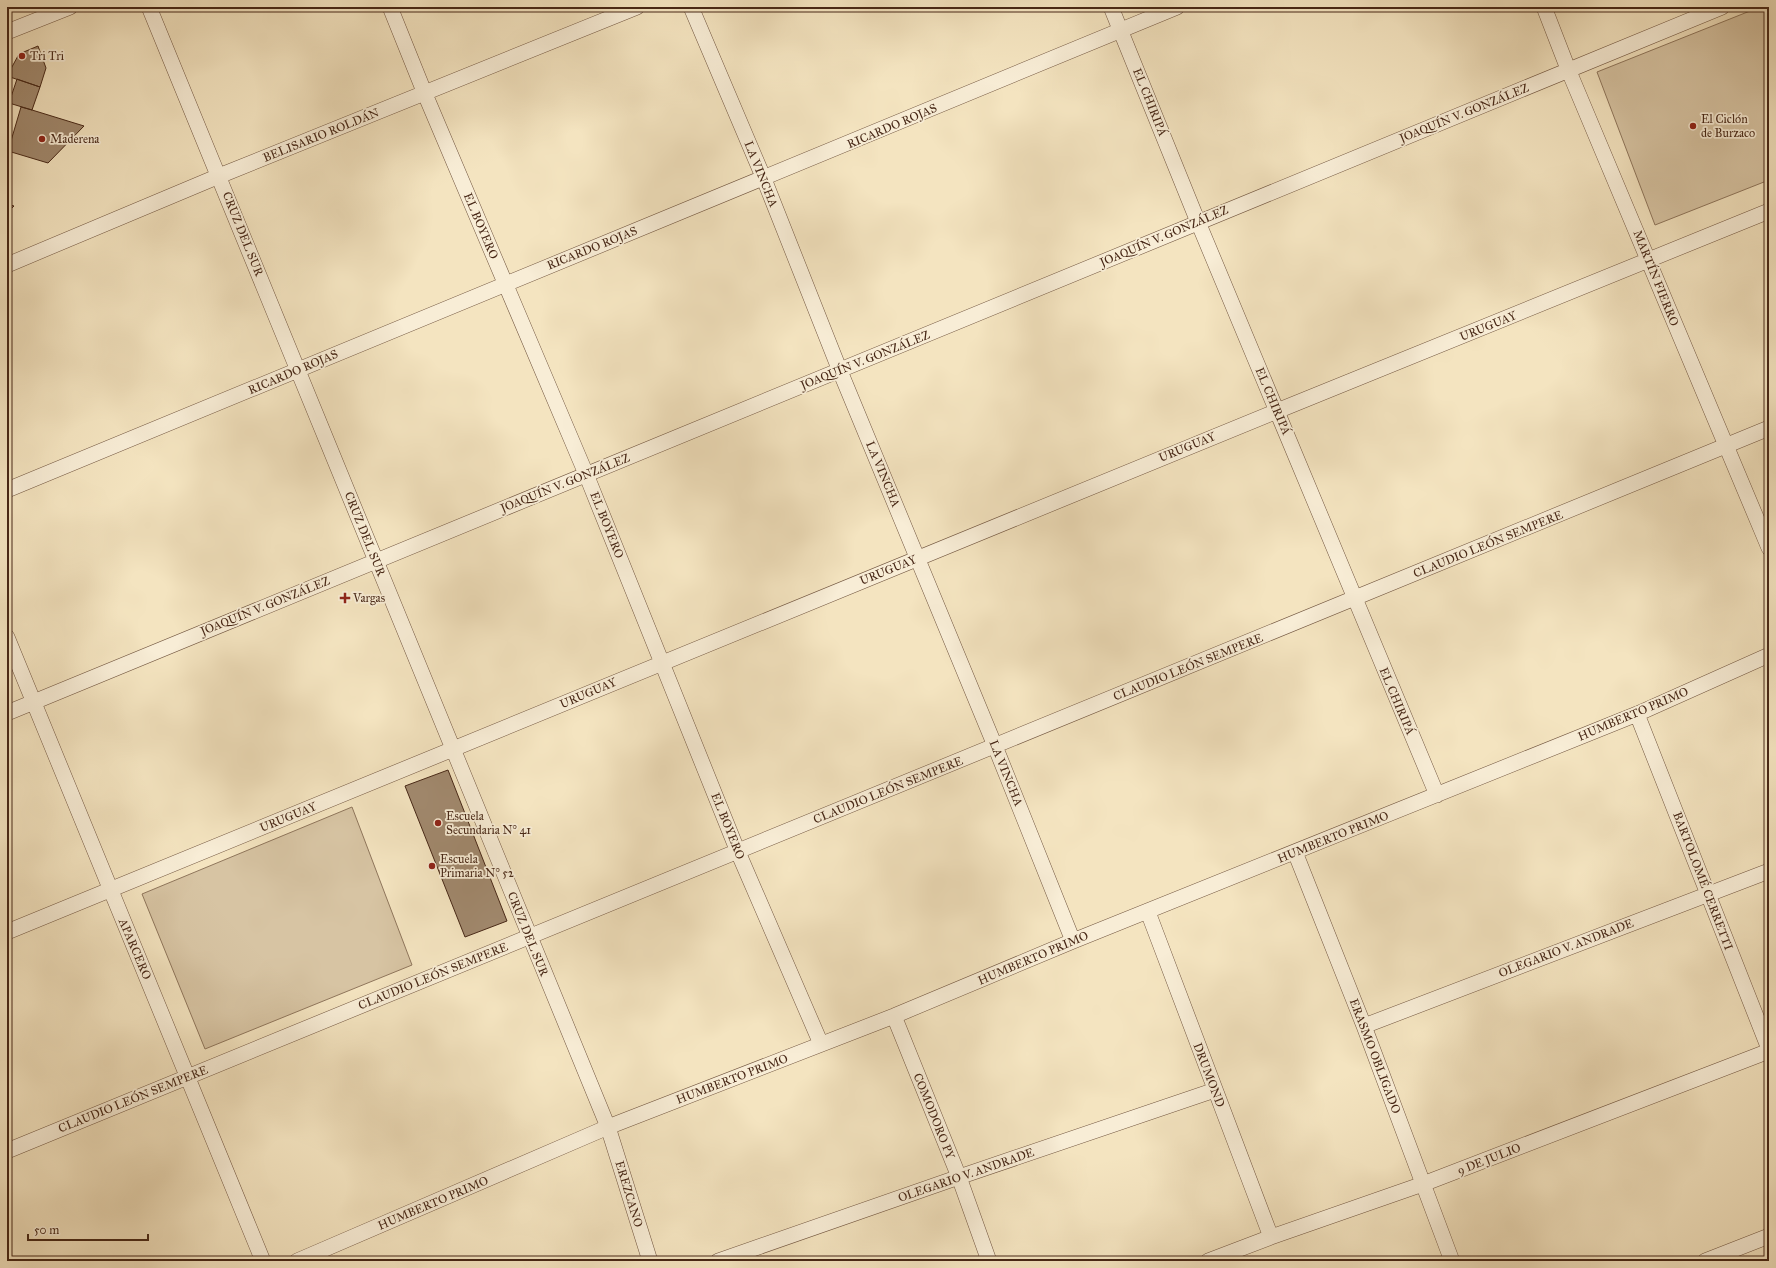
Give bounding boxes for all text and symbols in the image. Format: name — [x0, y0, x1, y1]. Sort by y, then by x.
place label: Tri Tri — [30, 49, 65, 63]
marker: Tri Tri — [17, 51, 27, 61]
street label: EL CHIRIPÁ — [1130, 66, 1171, 138]
street label: JOAQUÍN V. GONZÁLEZ — [1395, 79, 1532, 147]
street label: RICARDO ROJAS — [845, 101, 940, 152]
street label: BELISARIO ROLDÁN — [260, 104, 381, 165]
place label: El Ciclón de Burzaco — [1701, 112, 1755, 140]
marker: El Ciclón de Burzaco — [1688, 121, 1698, 131]
place label: Maderena — [50, 132, 100, 146]
marker: Maderena — [37, 134, 47, 144]
street label: LA VINCHA — [741, 139, 781, 209]
street label: CRUZ DEL SUR — [220, 190, 267, 279]
street label: EL BOYERO — [461, 191, 501, 261]
street label: JOAQUÍN V. GONZÁLEZ — [1095, 200, 1231, 271]
street label: RICARDO ROJAS — [545, 223, 640, 273]
street label: MARTÍN FIERRO — [1630, 227, 1683, 328]
street label: URUGUAY — [1458, 308, 1519, 344]
street label: JOAQUÍN V. GONZÁLEZ — [796, 326, 933, 394]
street label: RICARDO ROJAS — [246, 347, 341, 398]
street label: EL CHIRIPÁ — [1252, 365, 1294, 437]
street label: URUGUAY — [1157, 429, 1218, 465]
street label: LA VINCHA — [863, 439, 903, 509]
street label: JOAQUÍN V. GONZÁLEZ — [496, 449, 633, 517]
street label: CRUZ DEL SUR — [342, 490, 389, 579]
street label: EL BOYERO — [587, 490, 627, 560]
street label: CLAUDIO LEÓN SEMPERE — [1410, 506, 1565, 580]
street label: URUGUAY — [858, 552, 919, 588]
street label: JOAQUÍN V. GONZÁLEZ — [196, 572, 333, 640]
place label: Vargas — [352, 591, 385, 606]
marker: Vargas — [340, 593, 350, 603]
street label: CLAUDIO LEÓN SEMPERE — [1110, 629, 1265, 703]
street label: EL CHIRIPÁ — [1376, 665, 1418, 737]
street label: URUGUAY — [558, 675, 619, 711]
street label: HUMBERTO PRIMO — [1576, 684, 1690, 744]
street label: LA VINCHA — [986, 738, 1026, 808]
street label: CLAUDIO LEÓN SEMPERE — [810, 752, 965, 826]
street label: EL BOYERO — [708, 791, 748, 861]
street label: URUGUAY — [258, 799, 319, 835]
street label: HUMBERTO PRIMO — [1275, 808, 1391, 866]
place label: Escuela Secundaria N° 41 — [446, 809, 531, 837]
street label: BARTOLOMÉ CERRETTI — [1670, 809, 1738, 952]
marker: Escuela Secundaria N° 41 — [433, 818, 443, 828]
place label: Escuela Primaria N° 52 — [440, 852, 514, 880]
marker: Escuela Primaria N° 52 — [427, 861, 437, 871]
street label: CRUZ DEL SUR — [505, 890, 552, 979]
street label: APARCERO — [115, 915, 154, 982]
street label: OLEGARIO V. ANDRADE — [1497, 916, 1636, 980]
street label: HUMBERTO PRIMO — [976, 928, 1090, 988]
street label: CLAUDIO LEÓN SEMPERE — [355, 938, 510, 1012]
street label: ERASMO OBLIGADO — [1347, 996, 1403, 1116]
street label: DRUMOND — [1190, 1041, 1228, 1109]
street label: HUMBERTO PRIMO — [674, 1051, 790, 1107]
street label: CLAUDIO LEÓN SEMPERE — [55, 1061, 210, 1135]
street label: COMODORO PY — [910, 1071, 958, 1161]
street label: 9 DE JULIO — [1455, 1140, 1523, 1178]
street label: OLEGARIO V. ANDRADE — [896, 1145, 1036, 1205]
street label: EREZCANO — [612, 1159, 646, 1229]
street label: HUMBERTO PRIMO — [376, 1173, 490, 1233]
scale bar — [28, 1216, 148, 1242]
text: 50 m — [34, 1223, 59, 1237]

